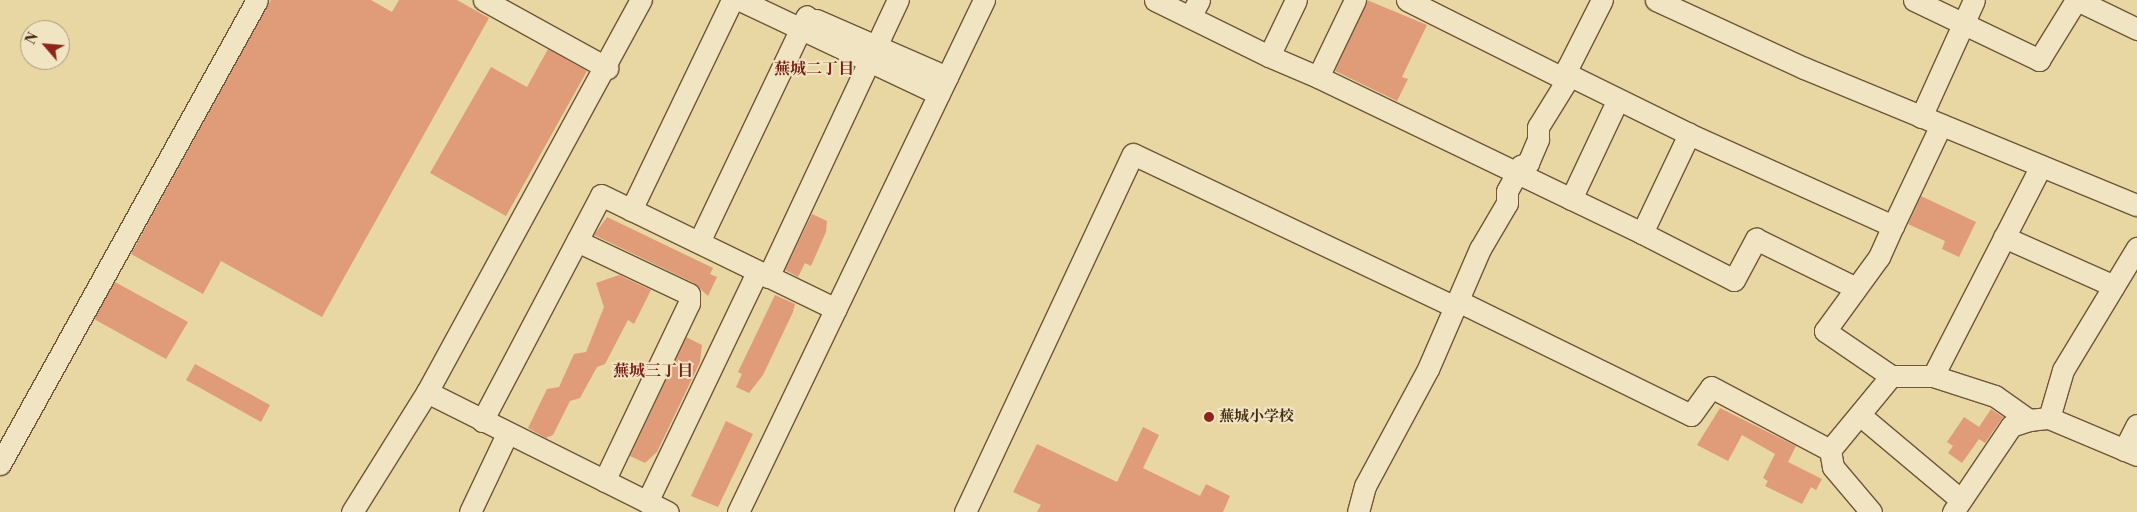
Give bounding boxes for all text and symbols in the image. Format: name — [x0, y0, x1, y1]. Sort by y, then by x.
north arrow — [20, 20, 70, 70]
text: N — [22, 30, 43, 48]
district label: 蕪城二丁目 — [774, 59, 854, 79]
district label: 蕪城三丁目 — [613, 361, 693, 381]
place label: 蕪城小学校 — [1219, 408, 1294, 426]
marker: 蕪城小学校 — [1203, 411, 1215, 423]

